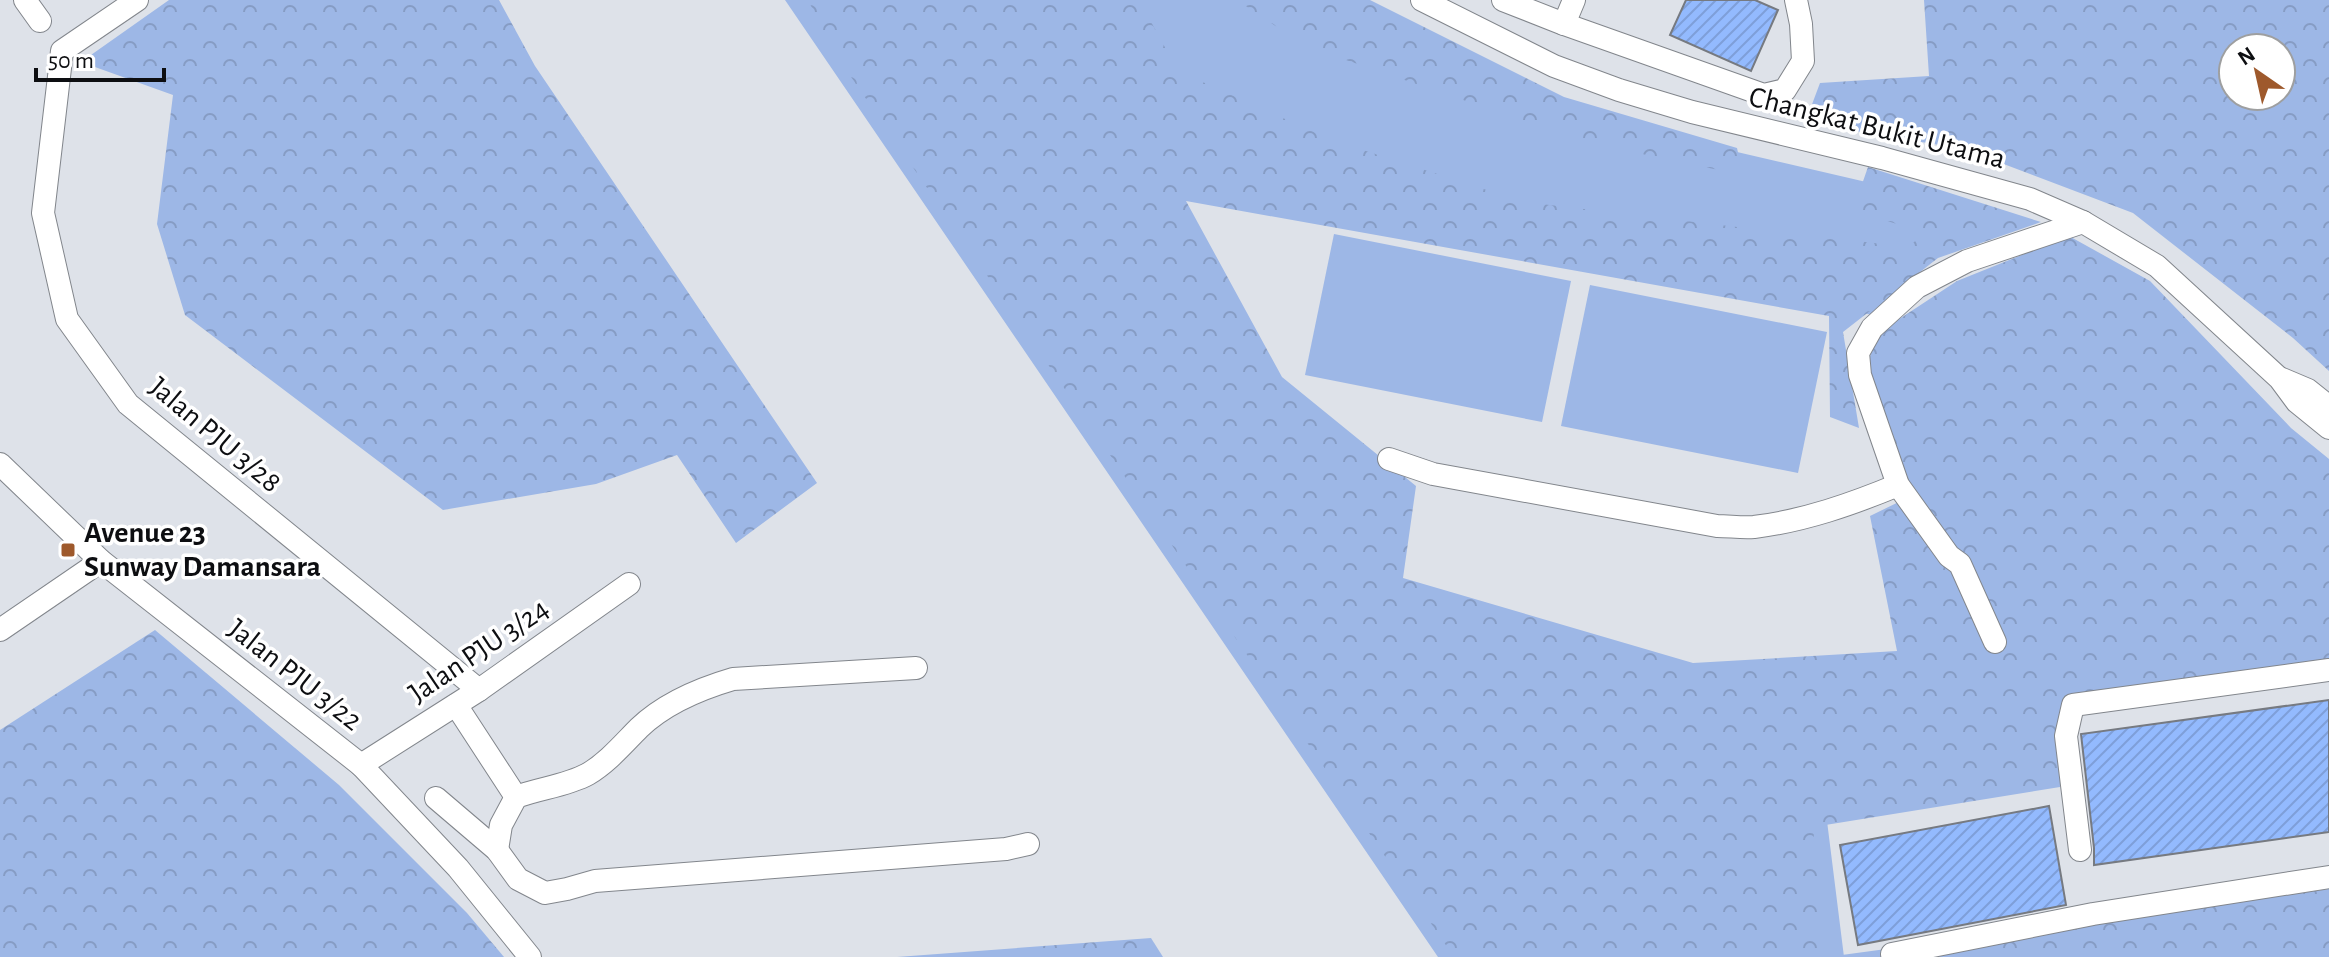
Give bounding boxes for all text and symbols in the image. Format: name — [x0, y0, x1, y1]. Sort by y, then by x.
scale bar — [36, 32, 164, 82]
north arrow — [2217, 32, 2297, 112]
text: N — [2234, 43, 2259, 70]
text: 50 m — [48, 49, 94, 73]
street label: Changkat Bukit Utama — [1746, 82, 2008, 174]
street label: Jalan PJU 3/28 — [144, 372, 286, 498]
place label: Avenue 23 Sunway Damansara — [84, 518, 321, 582]
marker: Avenue 23 Sunway Damansara — [59, 541, 77, 559]
street label: Jalan PJU 3/24 — [404, 593, 554, 709]
street label: Jalan PJU 3/22 — [222, 614, 368, 736]

